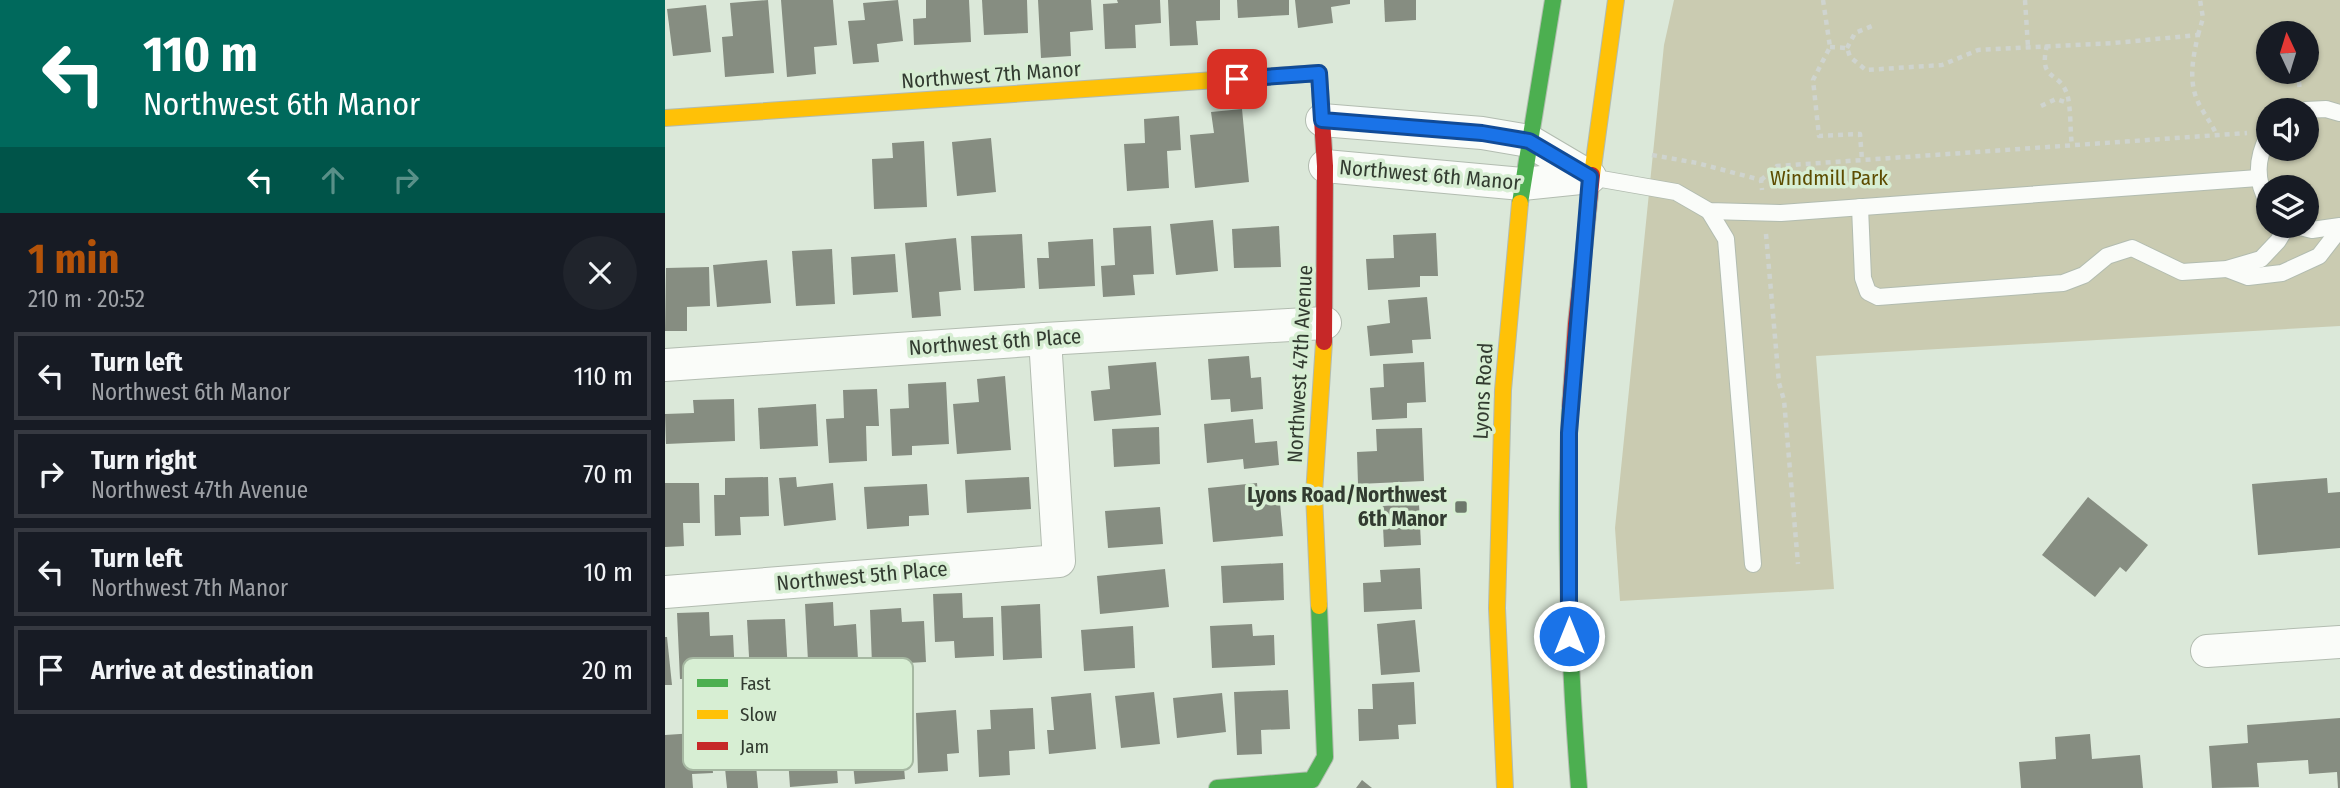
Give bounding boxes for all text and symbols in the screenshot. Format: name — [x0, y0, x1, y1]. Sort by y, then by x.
north arrow — [2256, 21, 2319, 84]
map controls — [2256, 21, 2319, 238]
text: 110 m — [143, 25, 258, 84]
icon: left — [28, 28, 119, 119]
pin — [1207, 49, 1267, 109]
street label: Northwest 7th Manor — [900, 56, 1082, 94]
icon: arrive — [1218, 60, 1256, 98]
text: Northwest 6th Manor — [143, 85, 420, 123]
button: sound — [2256, 98, 2319, 161]
street label: Northwest 6th Manor — [1338, 154, 1522, 196]
icon: left — [241, 161, 279, 199]
icon: ahead — [314, 161, 352, 199]
icon: right — [387, 161, 425, 199]
park label: Windmill Park — [1770, 165, 1888, 191]
button: layers — [2256, 175, 2319, 238]
text: 1 min — [28, 234, 119, 284]
button: close — [563, 236, 637, 310]
street label: Northwest 47th Avenue — [1282, 264, 1318, 464]
text: 210 m · 20:52 — [28, 285, 145, 313]
street label: Northwest 6th Place — [908, 323, 1082, 361]
street label: Lyons Road — [1467, 342, 1499, 440]
text: Turn left — [91, 347, 183, 378]
icon: left — [32, 357, 70, 395]
text: 110 m — [573, 361, 633, 392]
text: Northwest 6th Manor — [91, 378, 290, 406]
text: Turn right — [91, 445, 197, 476]
icon: right — [32, 455, 70, 493]
text: 70 m — [583, 459, 633, 490]
text: Northwest 47th Avenue — [91, 476, 308, 504]
place label: Lyons Road/Northwest 6th Manor — [1247, 482, 1448, 532]
marker: Lyons Road/Northwest 6th Manor — [1453, 499, 1469, 515]
text: Turn left — [91, 543, 183, 574]
icon: left — [32, 553, 70, 591]
street label: Northwest 5th Place — [775, 556, 949, 596]
text: 10 m — [583, 557, 633, 588]
text: Northwest 7th Manor — [91, 574, 288, 602]
position arrow — [1532, 599, 1606, 673]
icon: arrive — [32, 651, 70, 689]
text: Arrive at destination — [91, 655, 314, 686]
text: 20 m — [582, 655, 633, 686]
legend — [683, 658, 913, 770]
text: Fast — [740, 672, 771, 695]
text: Slow — [740, 703, 777, 726]
text: Jam — [740, 735, 769, 758]

